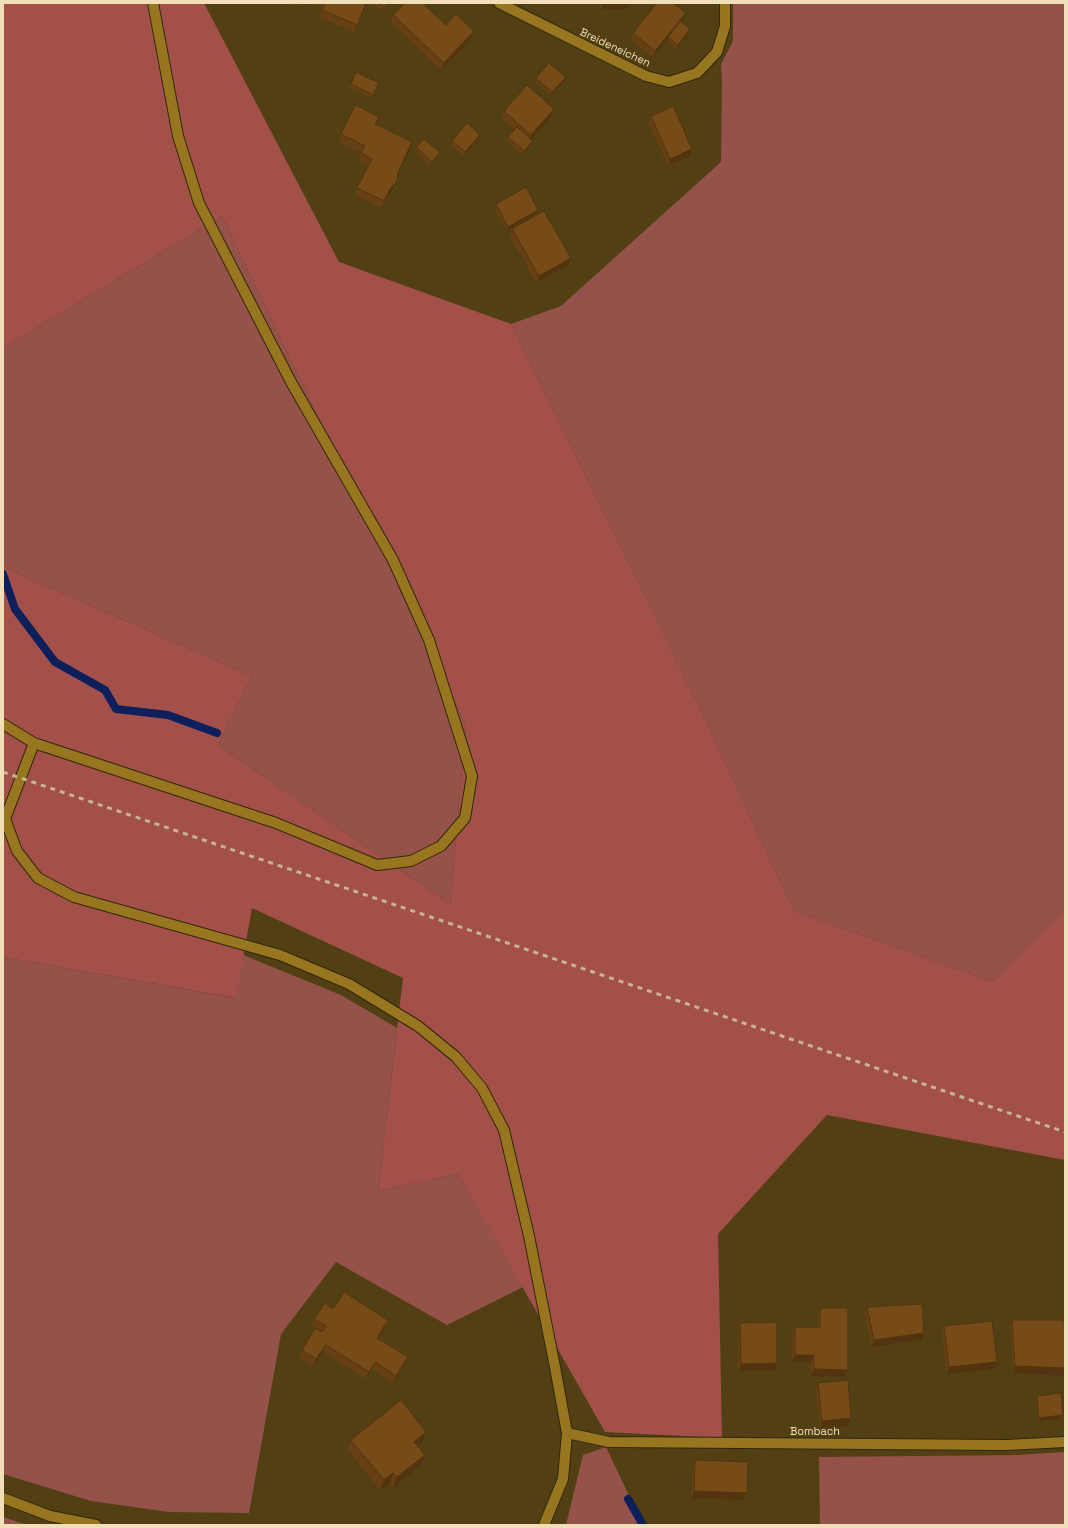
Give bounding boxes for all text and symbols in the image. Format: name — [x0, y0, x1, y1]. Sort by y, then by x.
street label: Breideneichen — [578, 26, 652, 70]
street label: Bombach — [790, 1425, 840, 1439]

